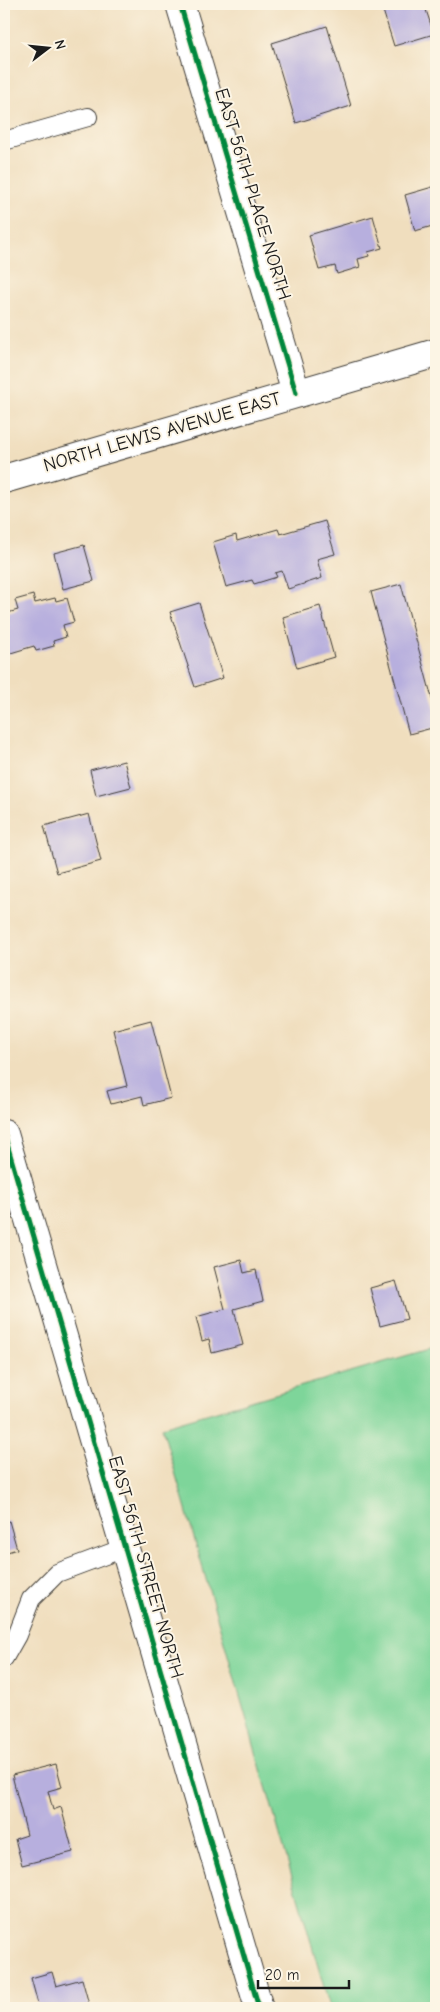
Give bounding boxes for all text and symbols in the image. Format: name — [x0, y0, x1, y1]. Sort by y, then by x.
north arrow — [22, 22, 72, 72]
text: N — [51, 38, 69, 51]
street label: EAST 56TH PLACE NORTH — [210, 86, 296, 302]
street label: NORTH LEWIS AVENUE EAST — [41, 388, 283, 476]
street label: EAST 56TH STREET NORTH — [104, 1453, 188, 1681]
scale bar — [258, 1957, 349, 1989]
text: 20 m — [265, 1966, 299, 1984]

